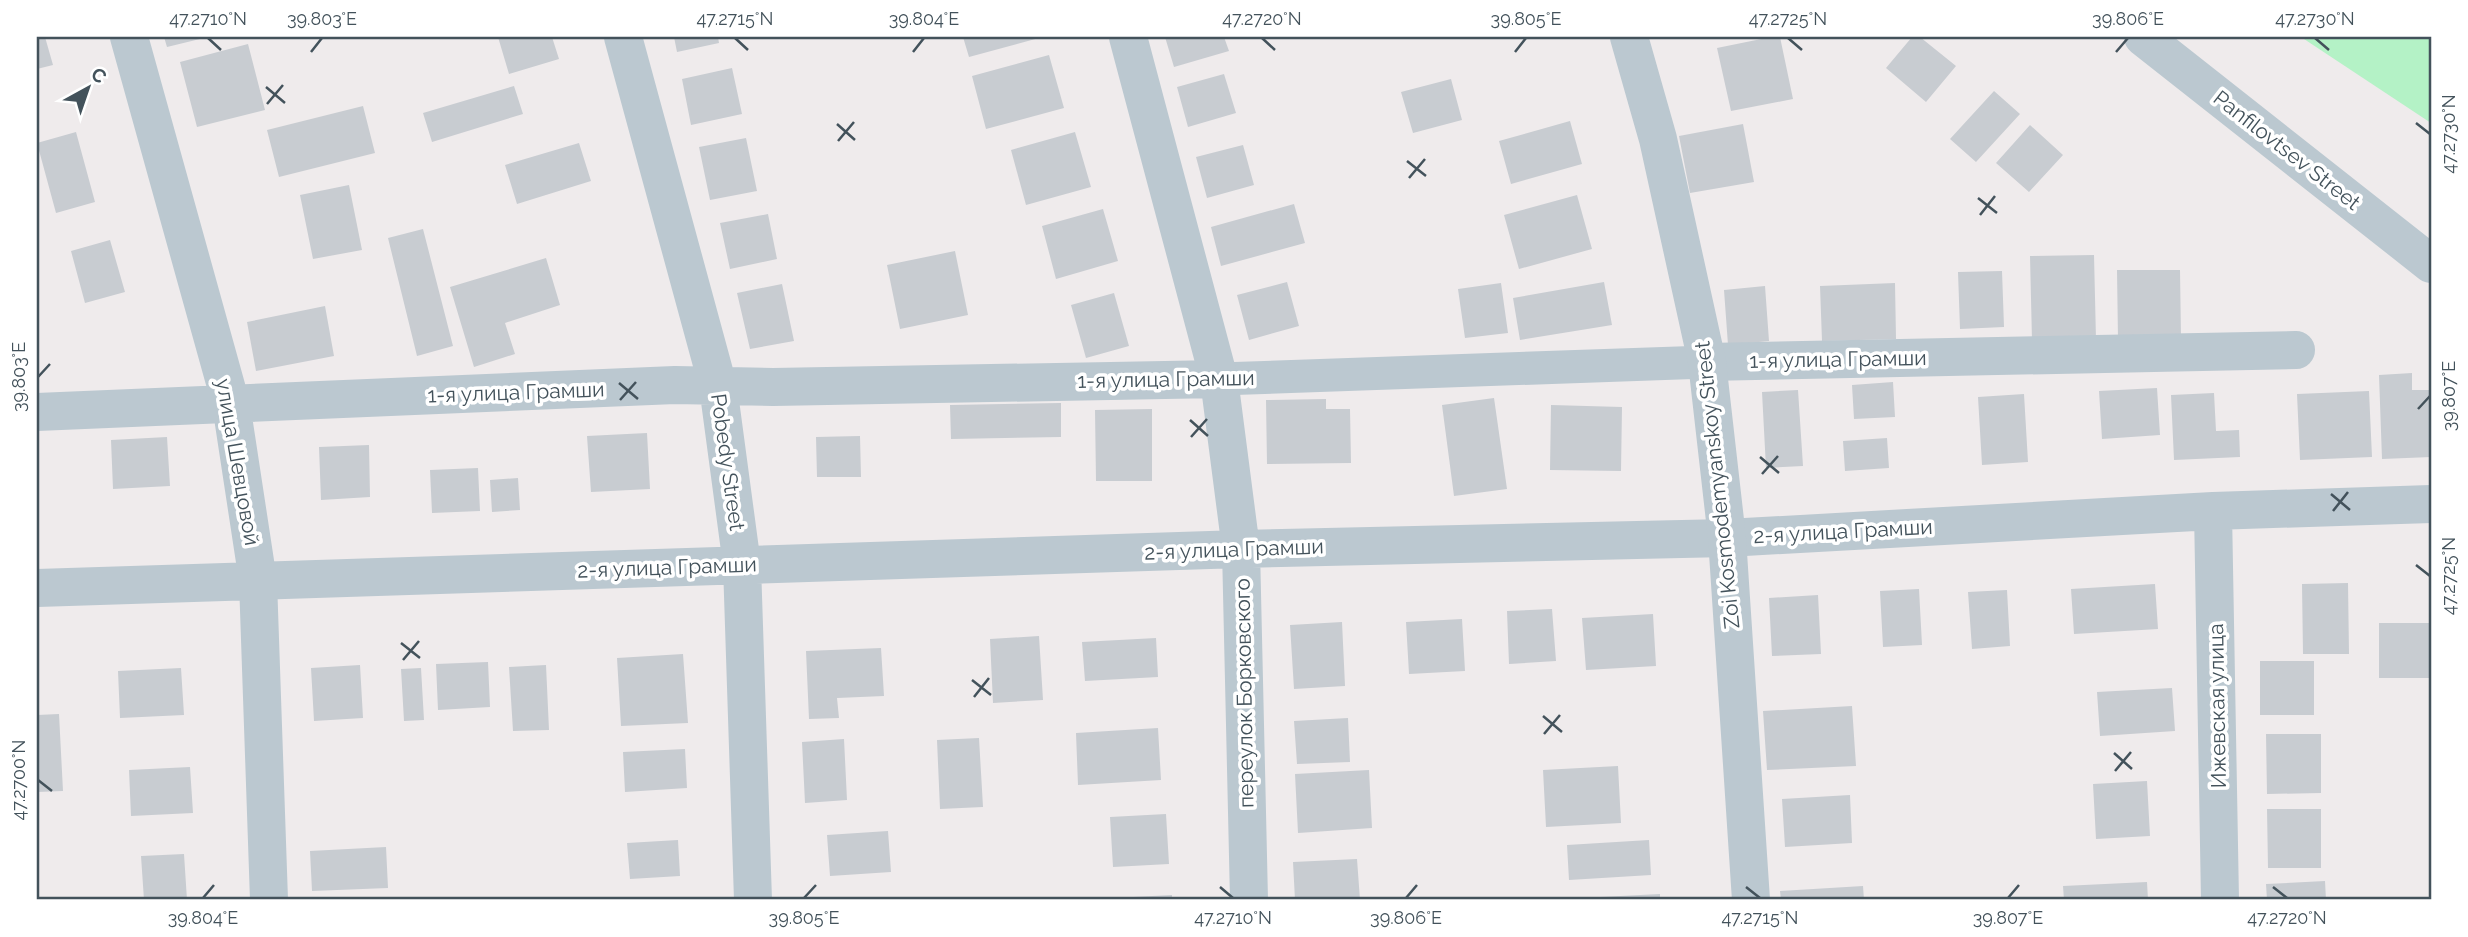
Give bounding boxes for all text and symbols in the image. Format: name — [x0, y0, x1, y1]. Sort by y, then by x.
text: 47.2710°N — [169, 8, 247, 29]
text: 39.803°E — [287, 8, 357, 29]
text: 47.2715°N — [697, 8, 773, 29]
text: 39.804°E — [889, 8, 959, 29]
text: 47.2720°N — [1222, 8, 1302, 29]
text: 39.805°E — [1491, 8, 1561, 29]
text: 47.2725°N — [1749, 8, 1827, 29]
text: 39.806°E — [2092, 8, 2164, 29]
text: 47.2730°N — [2275, 8, 2355, 29]
north arrow — [52, 52, 122, 122]
text: С — [87, 62, 111, 88]
street label: Panfilovtsev Street — [2209, 85, 2365, 215]
text: 47.2730°N — [2438, 94, 2459, 174]
street label: Zoi Kosmodemyanskoy Street — [1689, 340, 1745, 630]
text: 39.803°E — [8, 342, 29, 412]
street label: 1-я улица Грамши — [1749, 345, 1927, 373]
text: 39.807°E — [2438, 361, 2459, 431]
street label: 1-я улица Грамши — [1077, 365, 1255, 393]
street label: 1-я улица Грамши — [427, 376, 605, 408]
street label: улица Шевцовой — [211, 377, 265, 547]
street label: Pobedy Street — [706, 392, 750, 532]
street label: 2-я улица Грамши — [1753, 514, 1933, 548]
street label: 2-я улица Грамши — [1144, 533, 1324, 565]
text: 47.2725°N — [2438, 537, 2459, 615]
street label: 2-я улица Грамши — [577, 551, 757, 583]
street label: переулок Борковского — [1229, 578, 1259, 808]
street label: Ижевская улица — [2203, 623, 2231, 789]
text: 47.2700°N — [8, 740, 29, 820]
text: 39.804°E — [168, 907, 238, 928]
text: 39.805°E — [769, 907, 839, 928]
text: 47.2710°N — [1194, 907, 1272, 928]
text: 39.806°E — [1370, 907, 1442, 928]
text: 47.2715°N — [1722, 907, 1798, 928]
text: 39.807°E — [1973, 907, 2043, 928]
text: 47.2720°N — [2247, 907, 2327, 928]

